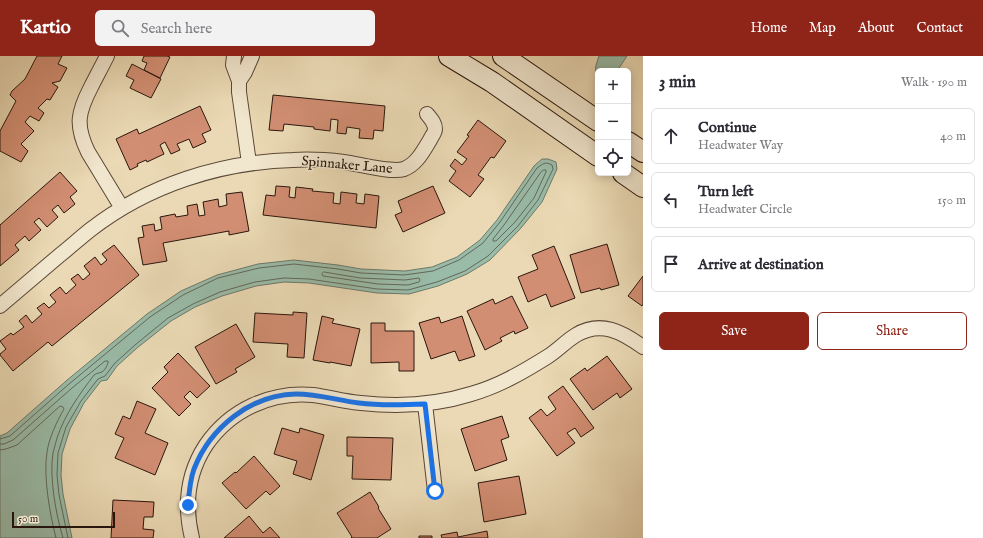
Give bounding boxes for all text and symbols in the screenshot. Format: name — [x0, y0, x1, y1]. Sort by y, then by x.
search box — [95, 10, 375, 46]
text: Kartio — [20, 16, 71, 40]
icon: search — [109, 17, 131, 39]
text: Search here — [141, 19, 212, 38]
text: Home — [751, 19, 787, 37]
text: Map — [809, 19, 836, 37]
text: About — [858, 19, 894, 37]
text: Contact — [916, 19, 963, 37]
map controls — [595, 68, 631, 176]
button: + — [595, 68, 631, 104]
text: 3 min — [659, 72, 696, 93]
text: Walk · 190 m — [901, 74, 967, 91]
button: − — [595, 104, 631, 140]
text: Continue — [698, 118, 756, 137]
icon: ahead — [660, 125, 682, 147]
text: 40 m — [940, 128, 966, 145]
text: Headwater Way — [698, 137, 783, 154]
button: locate — [595, 140, 631, 176]
street label: Spinnaker Lane — [301, 152, 394, 178]
text: Turn left — [698, 182, 754, 201]
icon: left — [660, 189, 682, 211]
text: 150 m — [937, 192, 966, 209]
text: Headwater Circle — [698, 201, 792, 218]
icon: arrive — [660, 253, 682, 275]
text: Arrive at destination — [698, 255, 824, 274]
button: Save — [659, 312, 809, 350]
button: Share — [817, 312, 967, 350]
route start — [426, 482, 444, 500]
route end — [179, 496, 197, 514]
scale bar — [12, 510, 115, 529]
text: 50 m — [18, 512, 38, 526]

